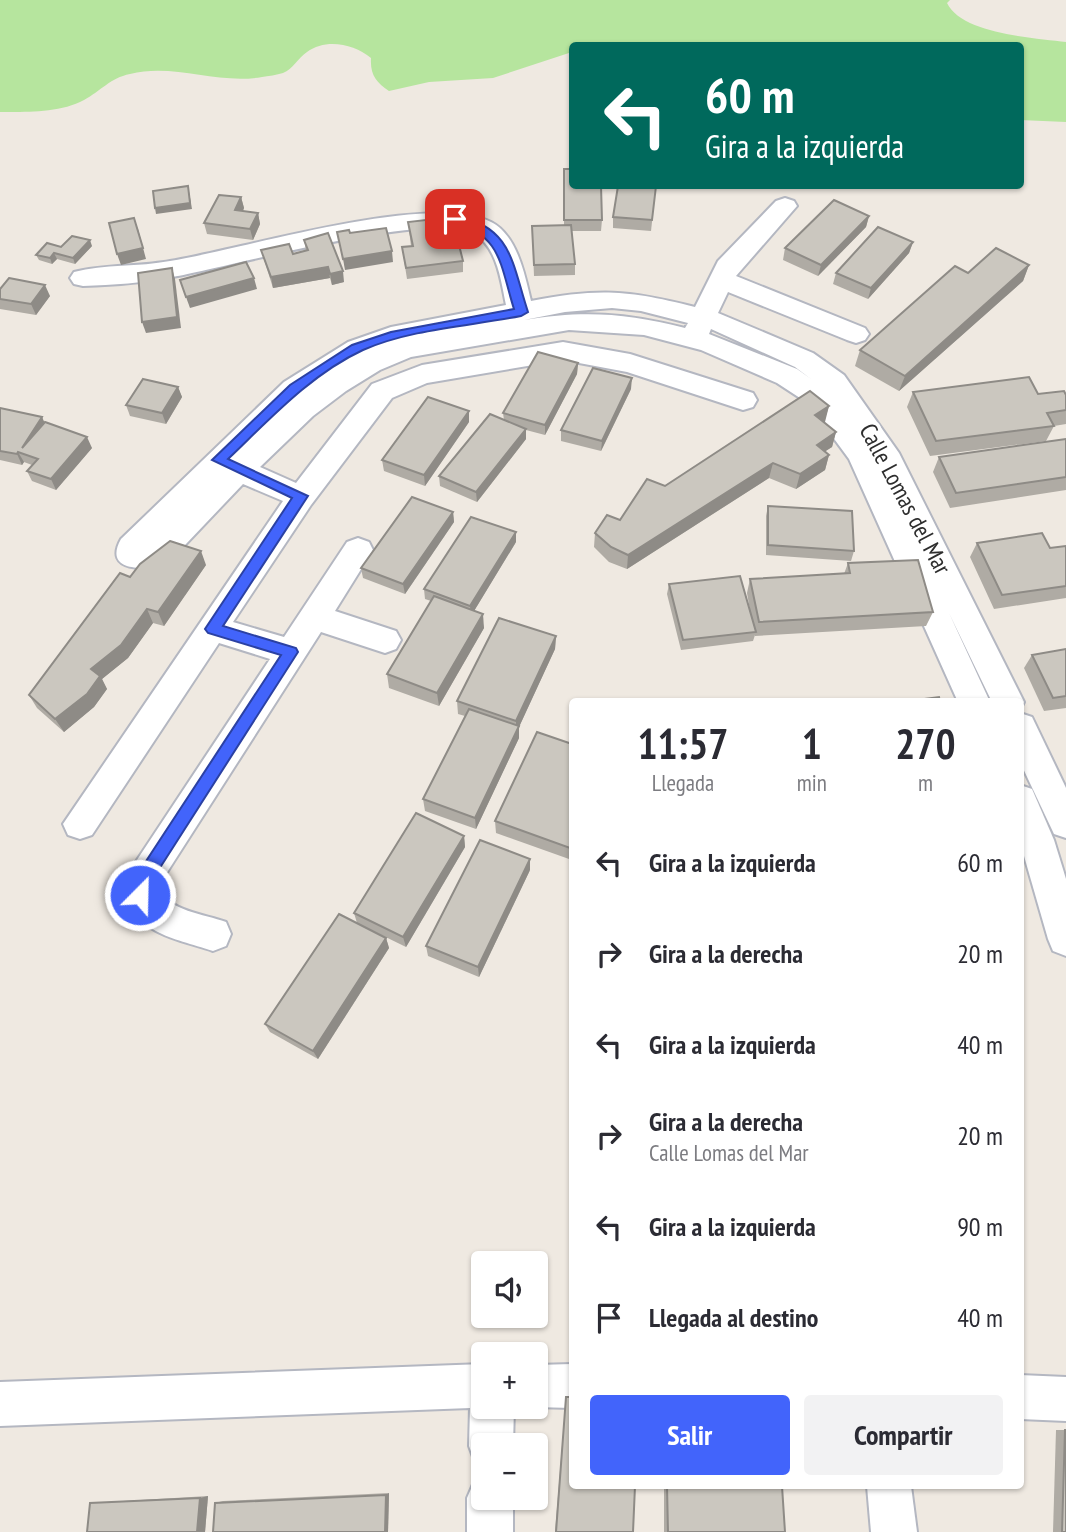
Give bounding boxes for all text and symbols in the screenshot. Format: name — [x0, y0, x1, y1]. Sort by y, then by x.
text: 60 m — [705, 63, 794, 127]
icon: left — [590, 70, 681, 161]
text: Gira a la izquierda — [705, 125, 904, 167]
pin — [425, 189, 485, 249]
icon: arrive — [436, 200, 474, 238]
street label: Calle Lomas del Mar — [853, 418, 958, 580]
text: 11:57 — [637, 716, 728, 771]
text: 1 — [802, 716, 822, 771]
text: 270 — [895, 716, 956, 771]
text: Llegada — [652, 768, 714, 797]
text: min — [797, 768, 827, 797]
text: m — [918, 768, 933, 797]
icon: left — [590, 844, 628, 882]
text: Gira a la izquierda — [649, 846, 816, 879]
text: 60 m — [957, 846, 1003, 879]
position arrow — [103, 858, 177, 932]
icon: right — [590, 935, 628, 973]
text: Gira a la derecha — [649, 937, 803, 970]
text: 20 m — [957, 937, 1003, 970]
icon: left — [590, 1026, 628, 1064]
text: Gira a la izquierda — [649, 1028, 816, 1061]
text: 40 m — [957, 1028, 1003, 1061]
text: Gira a la derecha — [649, 1105, 803, 1138]
icon: right — [590, 1117, 628, 1155]
text: 20 m — [957, 1119, 1003, 1152]
text: Calle Lomas del Mar — [649, 1138, 809, 1167]
icon: left — [590, 1208, 628, 1246]
text: Gira a la izquierda — [649, 1210, 816, 1243]
text: 90 m — [957, 1210, 1003, 1243]
map controls — [471, 1251, 548, 1510]
button: sound — [471, 1251, 548, 1328]
icon: arrive — [590, 1299, 628, 1337]
text: Llegada al destino — [649, 1301, 818, 1334]
text: 40 m — [957, 1301, 1003, 1334]
button: + — [471, 1342, 548, 1419]
button: Salir — [590, 1395, 790, 1475]
button: Compartir — [804, 1395, 1003, 1475]
button: − — [471, 1433, 548, 1510]

